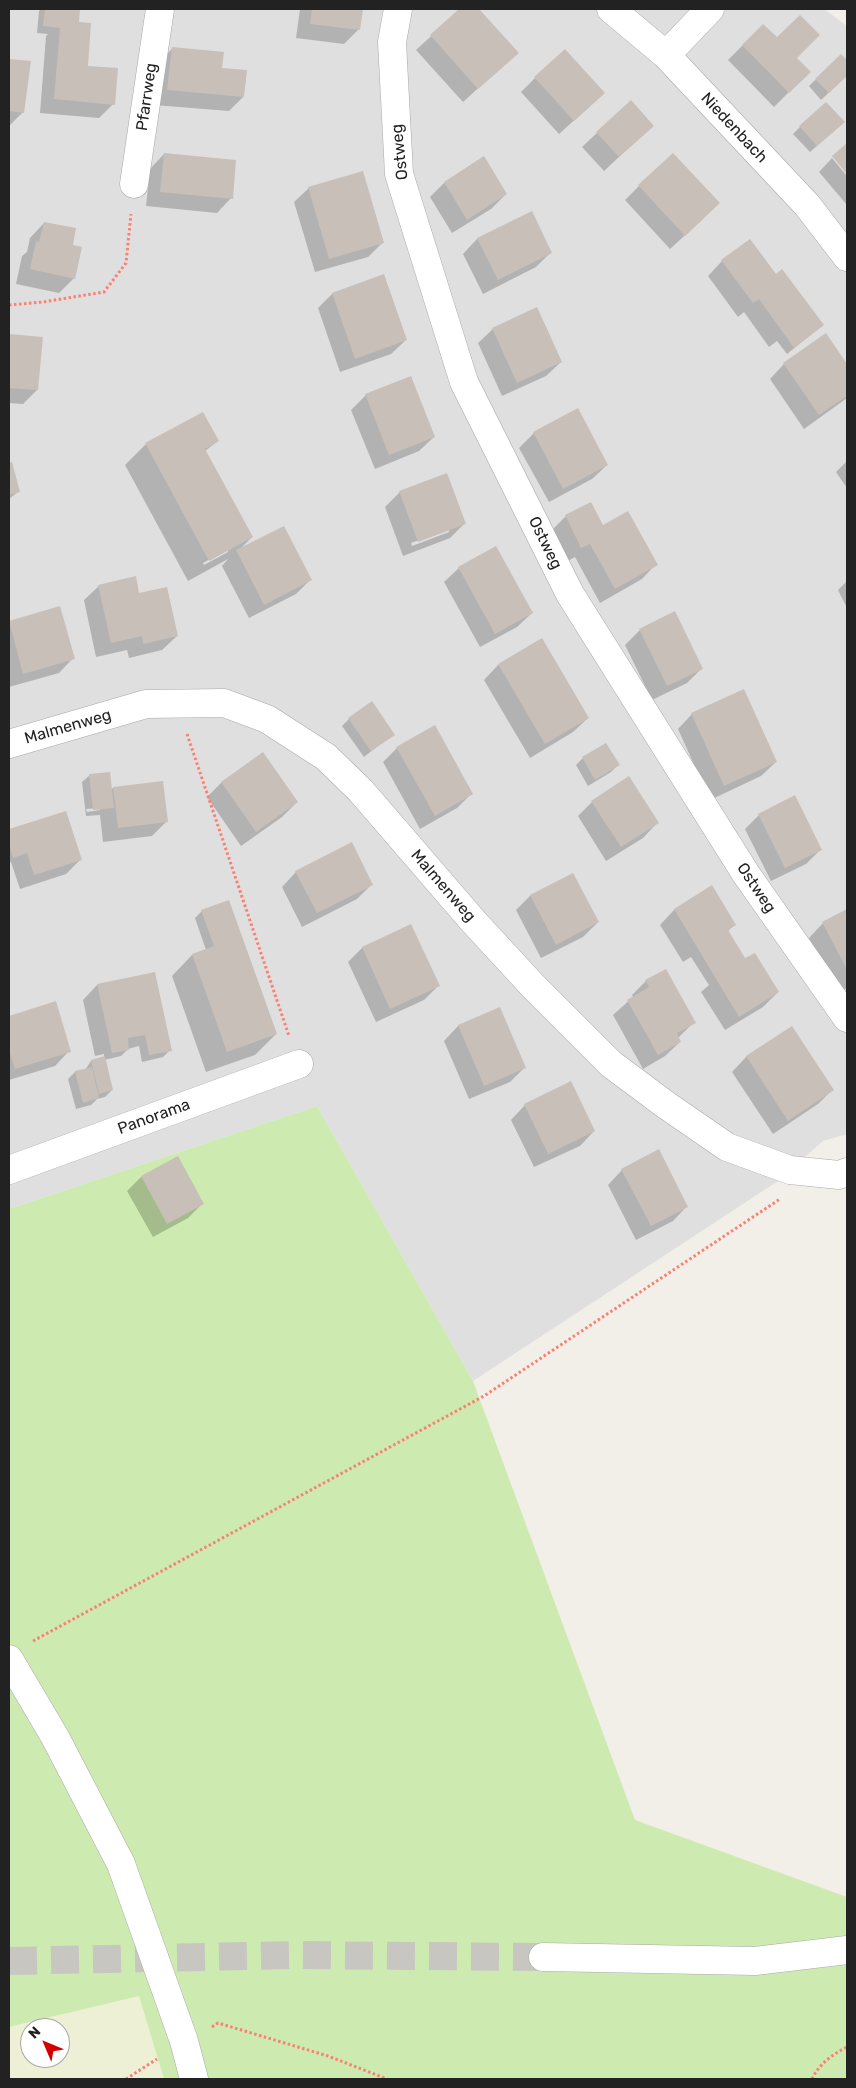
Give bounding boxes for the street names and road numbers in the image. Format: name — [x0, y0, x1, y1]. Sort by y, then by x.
street label: Pfarrweg — [133, 62, 161, 132]
street label: Niedenbach — [697, 89, 771, 167]
street label: Ostweg — [388, 123, 412, 181]
street label: Ostweg — [524, 513, 566, 573]
street label: Malmenweg — [22, 705, 114, 749]
street label: Malmenweg — [406, 846, 480, 926]
street label: Ostweg — [732, 859, 780, 917]
street label: Panorama — [115, 1095, 193, 1139]

